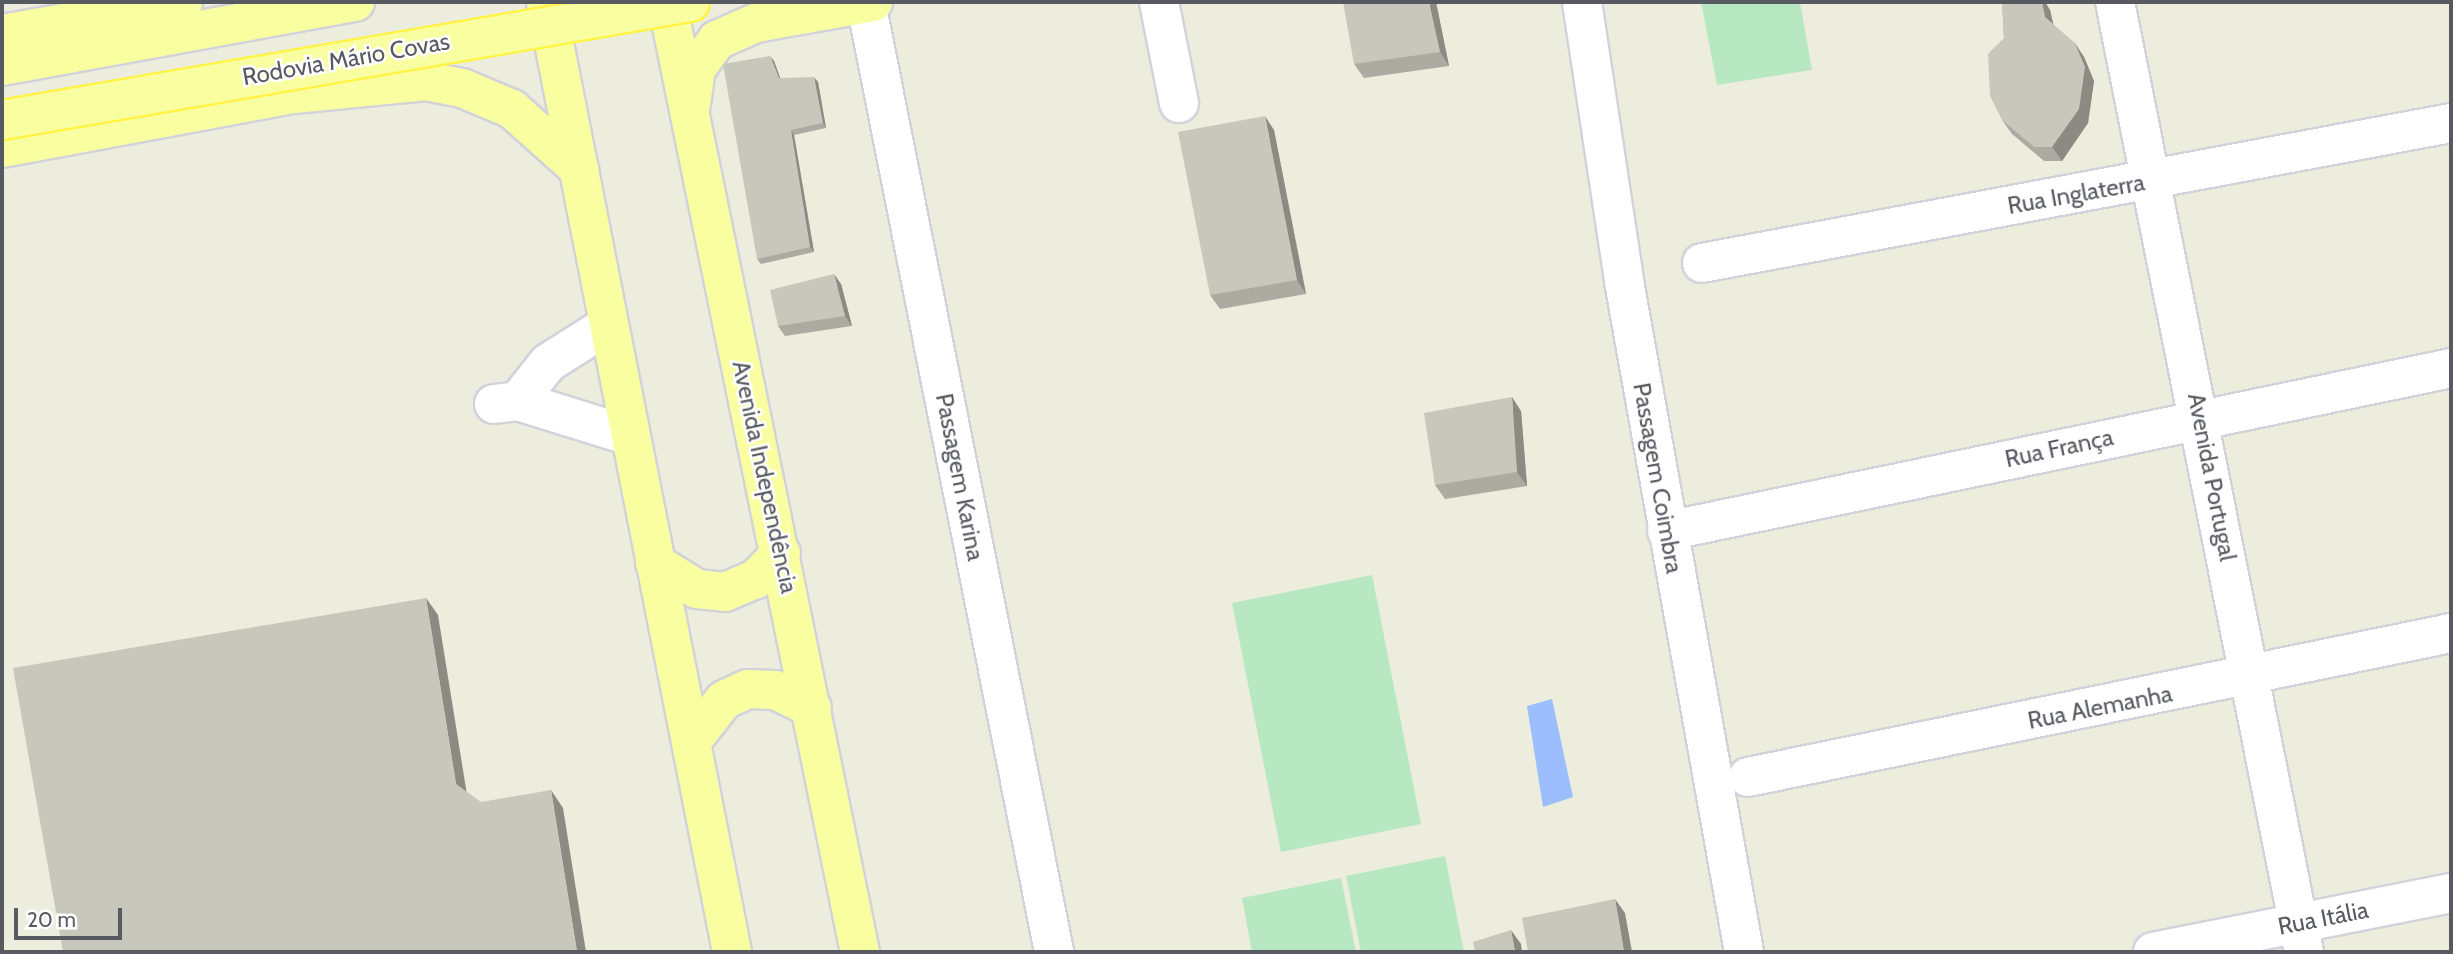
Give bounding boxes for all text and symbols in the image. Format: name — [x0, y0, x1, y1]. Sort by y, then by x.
street label: Rodovia Mário Covas — [240, 27, 452, 91]
street label: Rua Inglaterra — [2005, 168, 2147, 220]
street label: Avenida Independência — [726, 358, 804, 596]
street label: Passagem Coimbra — [1627, 380, 1689, 576]
street label: Passagem Karina — [930, 391, 990, 563]
street label: Avenida Portugal — [2182, 391, 2242, 563]
street label: Rua França — [2002, 422, 2116, 474]
street label: Rua Alemanha — [2025, 679, 2175, 735]
scale bar — [18, 894, 126, 938]
street label: Rua Itália — [2275, 895, 2371, 941]
text: 20 m — [27, 907, 76, 932]

